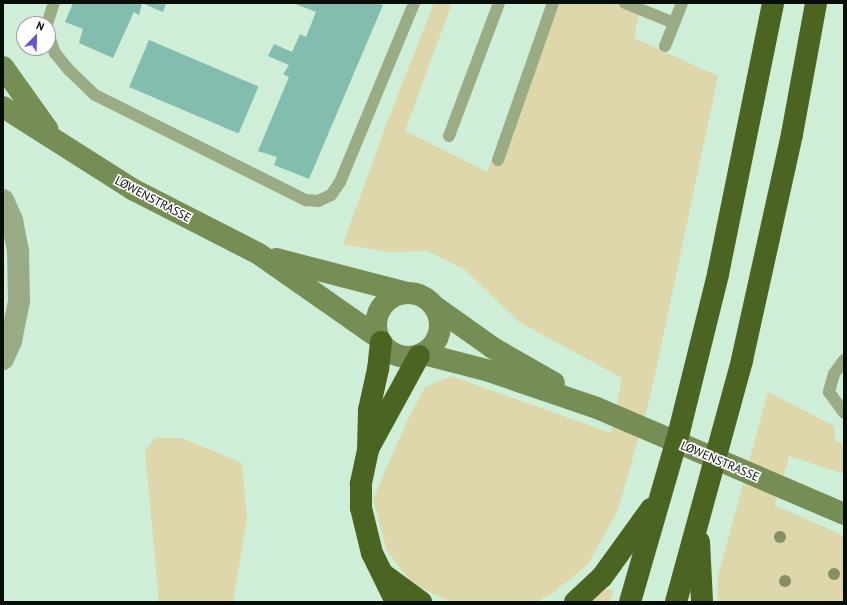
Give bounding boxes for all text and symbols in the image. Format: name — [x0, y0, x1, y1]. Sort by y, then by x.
north arrow — [16, 16, 56, 56]
text: N — [34, 18, 46, 34]
street label: LØWENSTRASSE — [113, 173, 193, 225]
street label: LØWENSTRASSE — [679, 438, 761, 484]

